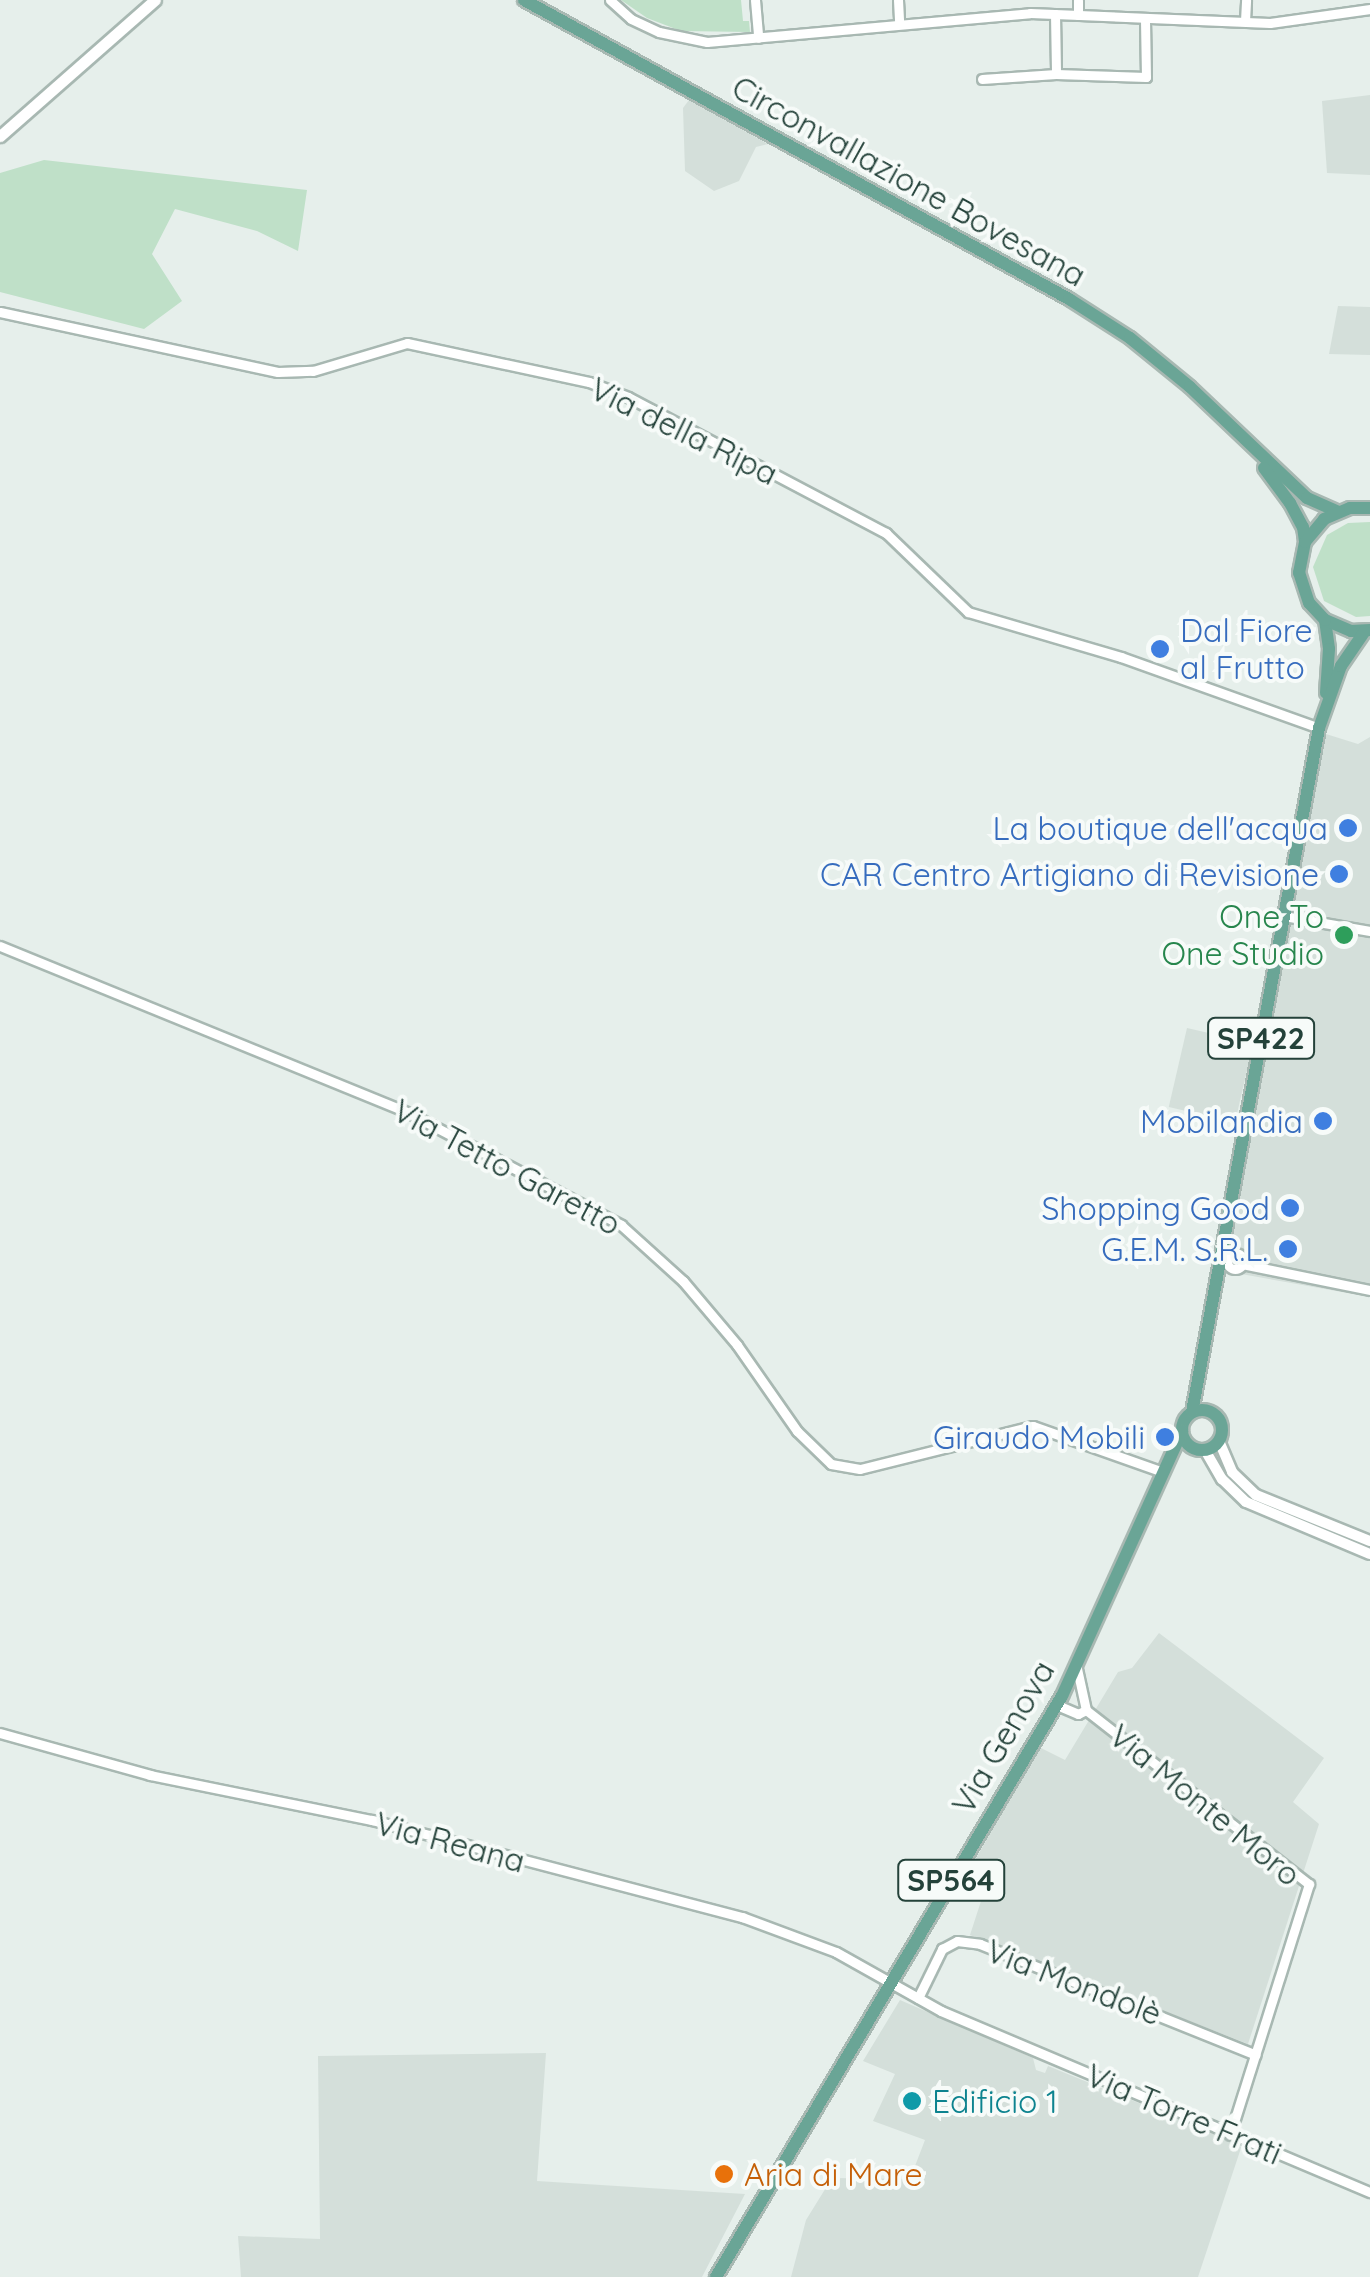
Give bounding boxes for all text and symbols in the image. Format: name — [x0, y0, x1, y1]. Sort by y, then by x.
street label: Circonvallazione Bovesana — [726, 68, 1092, 294]
street label: Via della Ripa — [584, 369, 784, 493]
place label: Dal Fiore al Frutto — [1180, 612, 1312, 687]
marker: Dal Fiore al Frutto — [1149, 638, 1171, 660]
place label: La boutique dell'acqua — [992, 809, 1328, 847]
marker: La boutique dell'acqua — [1337, 817, 1359, 839]
place label: CAR Centro Artigiano di Revisione — [820, 855, 1319, 893]
marker: CAR Centro Artigiano di Revisione — [1328, 863, 1350, 885]
place label: One To One Studio — [1162, 898, 1324, 973]
marker: One To One Studio — [1333, 924, 1355, 946]
road number: SP422 — [1206, 1013, 1316, 1063]
street label: Via Tetto Garetto — [387, 1091, 627, 1243]
place label: Mobilandia — [1140, 1102, 1303, 1140]
marker: Mobilandia — [1312, 1110, 1334, 1132]
place label: Shopping Good — [1041, 1189, 1270, 1227]
marker: Shopping Good — [1279, 1197, 1301, 1219]
place label: G.E.M. S.R.L. — [1101, 1230, 1268, 1268]
marker: G.E.M. S.R.L. — [1277, 1238, 1299, 1260]
place label: Giraudo Mobili — [933, 1418, 1145, 1456]
marker: Giraudo Mobili — [1154, 1426, 1176, 1448]
street label: Via Genova — [944, 1654, 1062, 1820]
street label: Via Monte Moro — [1102, 1716, 1308, 1894]
street label: Via Reana — [371, 1804, 529, 1880]
road number: SP564 — [896, 1855, 1006, 1905]
street label: Via Mondolè — [981, 1931, 1167, 2033]
street label: Via Torre Frati — [1080, 2056, 1288, 2172]
place label: Edificio 1 — [932, 2082, 1058, 2120]
marker: Edificio 1 — [901, 2090, 923, 2112]
place label: Aria di Mare — [744, 2155, 923, 2193]
marker: Aria di Mare — [713, 2163, 735, 2185]

